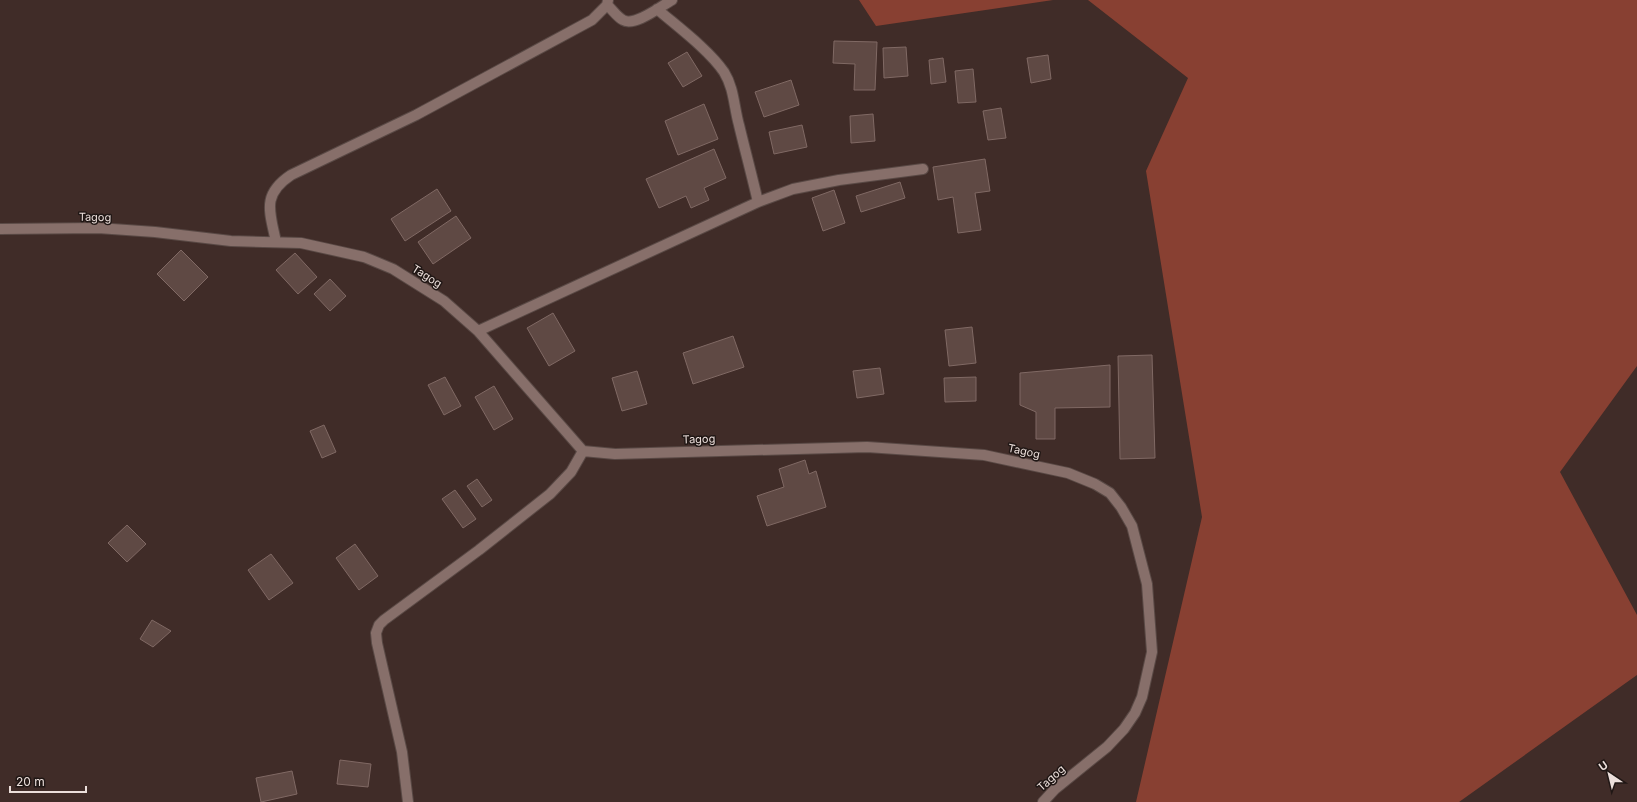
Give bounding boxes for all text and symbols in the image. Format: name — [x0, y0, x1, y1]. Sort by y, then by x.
street label: Tagog — [79, 210, 111, 224]
street label: Tagog — [409, 261, 445, 291]
street label: Tagog — [682, 431, 716, 447]
street label: Tagog — [1007, 441, 1041, 461]
north arrow — [1589, 754, 1629, 794]
text: U — [1596, 758, 1611, 774]
street label: Tagog — [1034, 762, 1068, 794]
scale bar — [10, 768, 86, 794]
text: 20 m — [16, 774, 45, 789]

